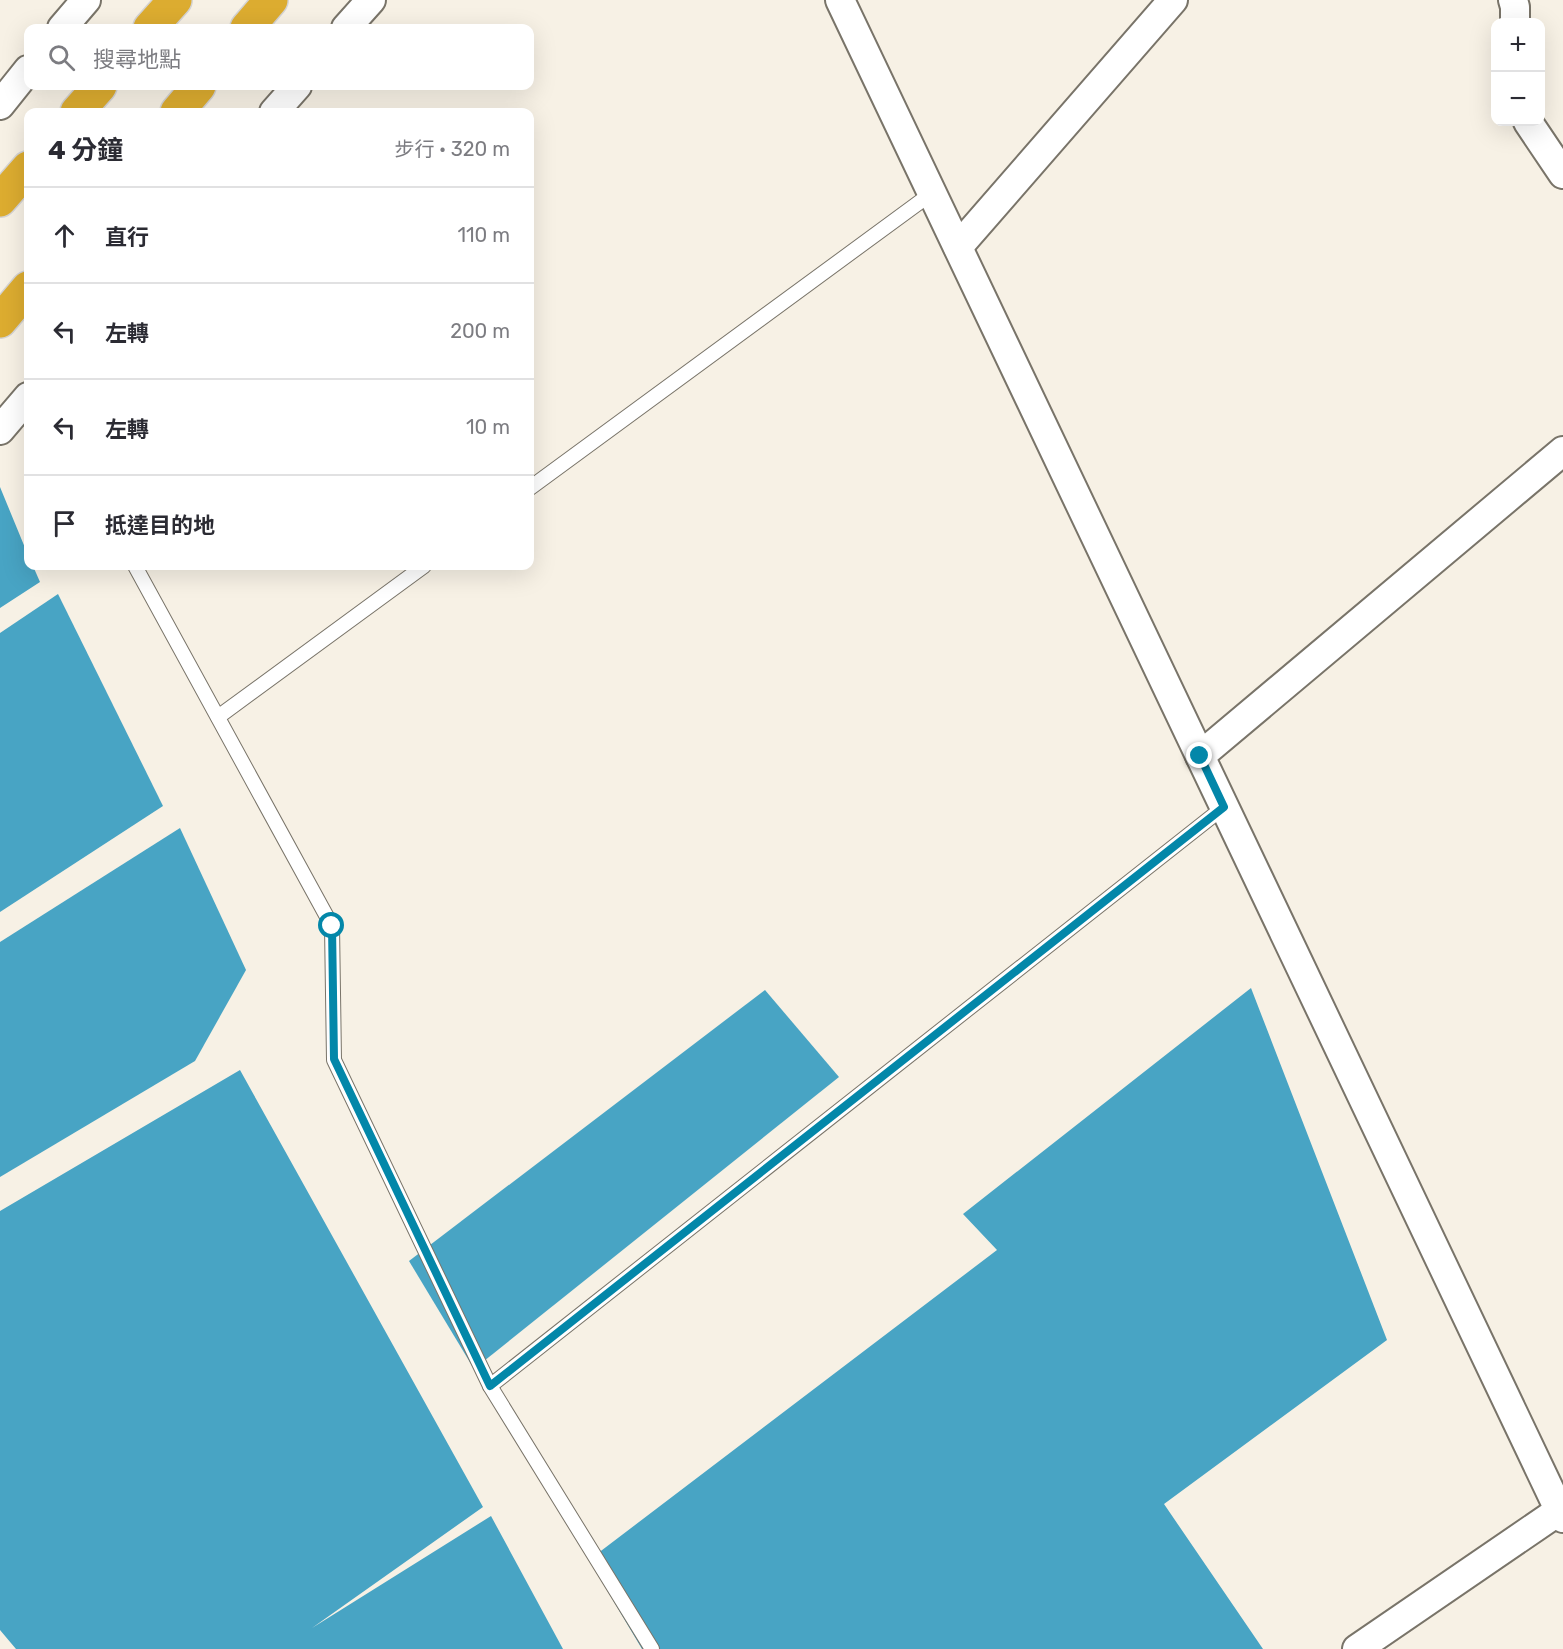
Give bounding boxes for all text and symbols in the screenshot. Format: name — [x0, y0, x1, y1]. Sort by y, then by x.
map controls — [1491, 18, 1545, 126]
button: + — [1491, 18, 1545, 72]
search box — [24, 24, 534, 90]
icon: search — [45, 41, 78, 74]
text: 搜尋地點 — [93, 46, 181, 73]
button: − — [1491, 72, 1545, 126]
text: 4 分鐘 — [48, 135, 123, 166]
text: 步行 · 320 m — [394, 137, 510, 161]
icon: ahead — [48, 219, 81, 252]
text: 110 m — [458, 223, 510, 247]
text: 直行 — [105, 224, 149, 251]
icon: left — [48, 315, 81, 348]
text: 200 m — [450, 319, 510, 343]
text: 左轉 — [105, 320, 149, 347]
icon: left — [48, 411, 81, 444]
text: 10 m — [466, 415, 510, 439]
text: 左轉 — [105, 416, 149, 443]
icon: arrive — [48, 507, 81, 540]
text: 抵達目的地 — [105, 512, 215, 539]
route end — [1186, 742, 1212, 768]
route start — [318, 912, 344, 938]

